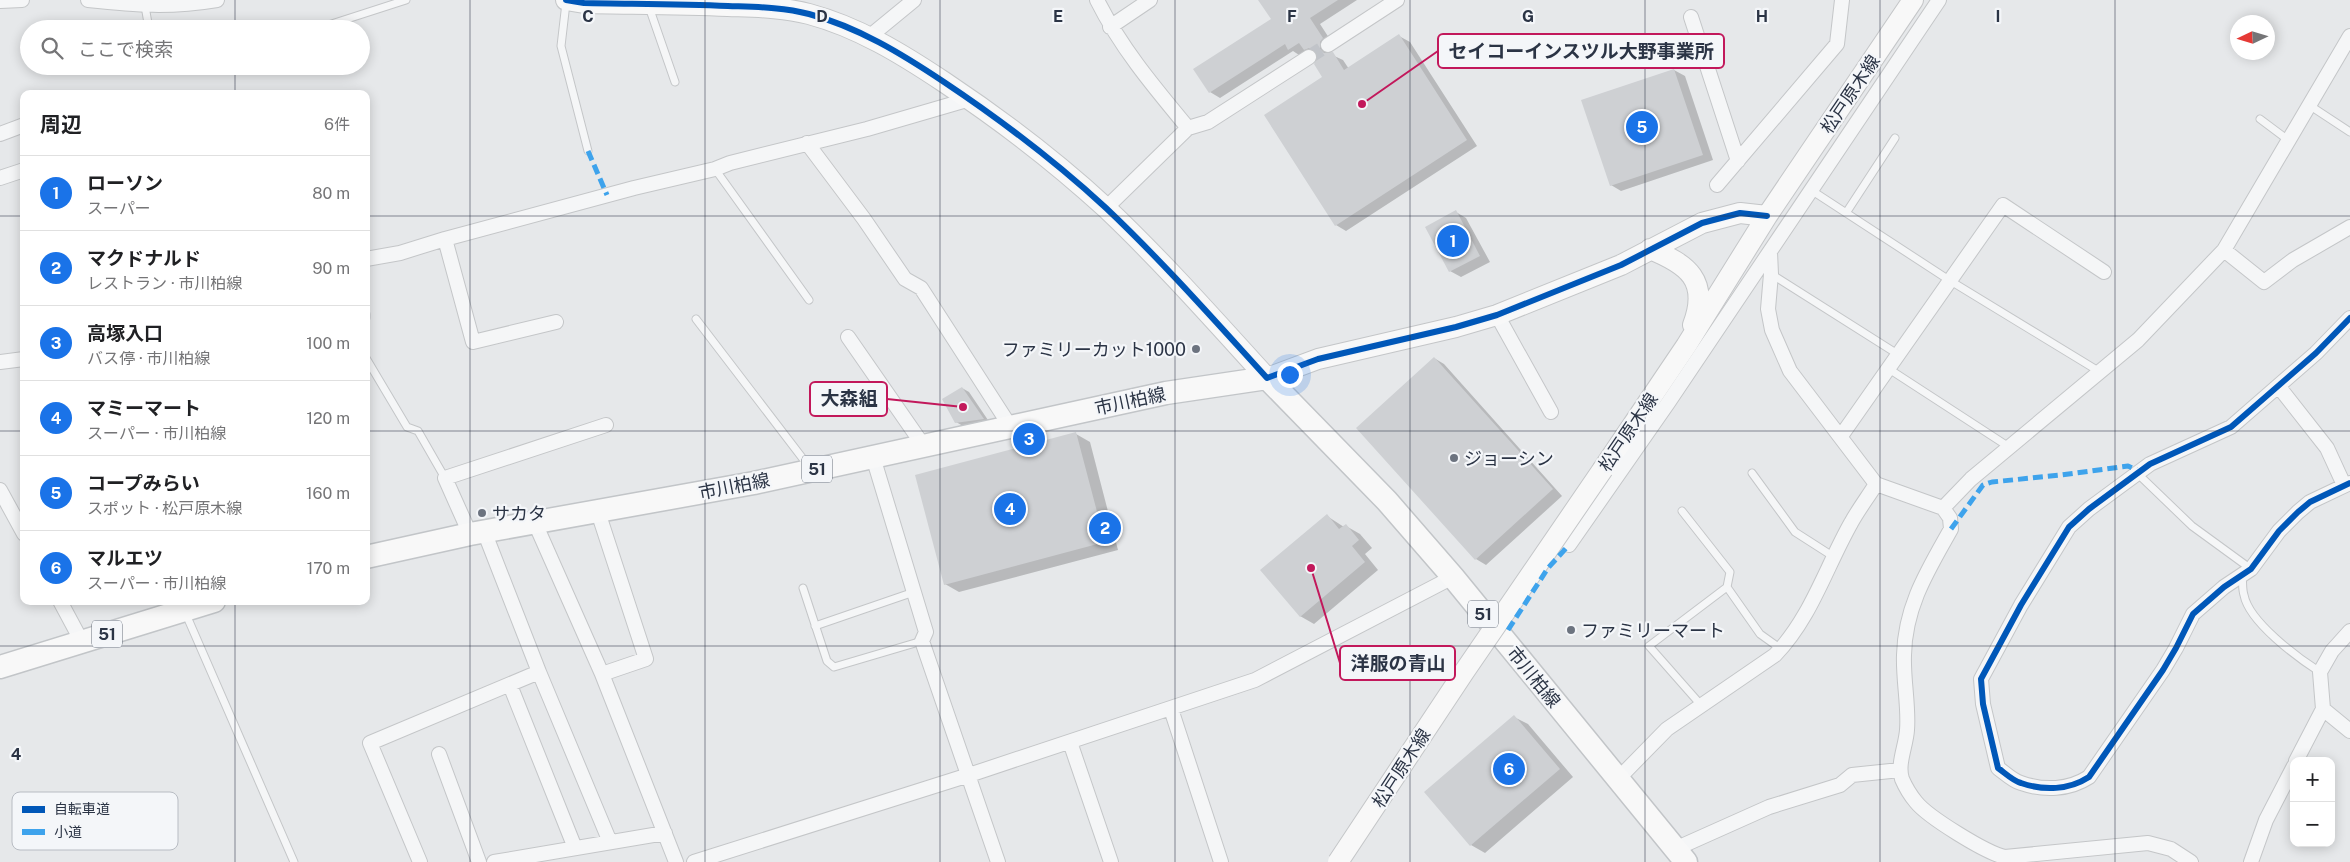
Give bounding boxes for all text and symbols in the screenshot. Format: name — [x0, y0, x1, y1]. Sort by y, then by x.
text: C — [582, 7, 594, 26]
text: D — [816, 7, 828, 26]
text: E — [1053, 7, 1063, 26]
text: F — [1287, 7, 1297, 26]
text: G — [1522, 7, 1534, 26]
text: H — [1756, 7, 1768, 26]
text: I — [1996, 7, 2000, 26]
north arrow — [2230, 15, 2275, 60]
search box — [20, 20, 370, 75]
icon: search — [38, 34, 66, 62]
callout: セイコーインスツル大野事業所 — [1438, 34, 1724, 68]
text: ここで検索 — [78, 38, 173, 60]
text: セイコーインスツル大野事業所 — [1448, 40, 1714, 62]
street label: 松戸原木線 — [1816, 51, 1884, 137]
pin: 5 — [1626, 108, 1658, 146]
text: 周辺 — [40, 112, 82, 137]
text: 6件 — [324, 115, 350, 134]
text: ローソン — [87, 172, 163, 194]
text: 1 — [53, 184, 59, 203]
text: 80 m — [312, 184, 350, 203]
text: スーパー — [87, 199, 151, 218]
pin: 1 — [1437, 222, 1469, 260]
text: マクドナルド — [87, 247, 201, 269]
text: 2 — [51, 259, 61, 278]
text: 90 m — [313, 259, 350, 278]
text: レストラン · 市川柏線 — [87, 274, 242, 293]
text: 高塚入口 — [87, 322, 163, 344]
text: 3 — [51, 334, 61, 353]
text: 100 m — [306, 334, 350, 353]
place label: ファミリーカット1000 — [1002, 339, 1186, 360]
marker: ファミリーカット1000 — [1190, 343, 1202, 355]
text: バス停 · 市川柏線 — [87, 349, 210, 368]
your location — [1277, 362, 1303, 388]
callout: 大森組 — [810, 382, 887, 416]
street label: 市川柏線 — [1093, 383, 1167, 419]
text: 大森組 — [820, 387, 878, 409]
street label: 松戸原木線 — [1594, 389, 1662, 475]
text: マミーマート — [87, 397, 201, 419]
text: 4 — [51, 409, 61, 428]
text: 120 m — [306, 409, 350, 428]
pin: 3 — [1013, 420, 1045, 458]
text: スーパー · 市川柏線 — [87, 424, 226, 443]
place label: ジョーシン — [1464, 448, 1554, 469]
marker: ジョーシン — [1448, 452, 1460, 464]
road number: 51 — [802, 456, 832, 482]
street label: 市川柏線 — [697, 469, 771, 503]
text: コープみらい — [87, 472, 200, 494]
text: 5 — [51, 484, 61, 503]
text: 160 m — [306, 484, 350, 503]
pin: 4 — [994, 490, 1026, 528]
text: スポット · 松戸原木線 — [87, 499, 242, 518]
place label: サカタ — [492, 503, 546, 524]
marker: サカタ — [476, 507, 488, 519]
pin: 2 — [1089, 509, 1121, 547]
text: マルエツ — [87, 547, 163, 569]
text: 6 — [51, 559, 61, 578]
text: 170 m — [307, 559, 350, 578]
text: スーパー · 市川柏線 — [87, 574, 226, 593]
road number: 51 — [1468, 600, 1498, 628]
road number: 51 — [92, 620, 122, 648]
place label: ファミリーマート — [1581, 620, 1725, 641]
marker: ファミリーマート — [1565, 624, 1577, 636]
street label: 市川柏線 — [1503, 642, 1565, 712]
callout: 洋服の青山 — [1340, 646, 1455, 680]
text: 洋服の青山 — [1350, 652, 1446, 674]
street label: 松戸原木線 — [1368, 725, 1434, 811]
text: 4 — [11, 745, 22, 764]
pin: 6 — [1493, 750, 1525, 788]
map controls — [2290, 757, 2335, 847]
button: + — [2290, 757, 2335, 802]
legend — [12, 792, 178, 850]
text: 自転車道 — [54, 801, 110, 817]
button: − — [2290, 802, 2335, 847]
text: 小道 — [54, 824, 82, 840]

